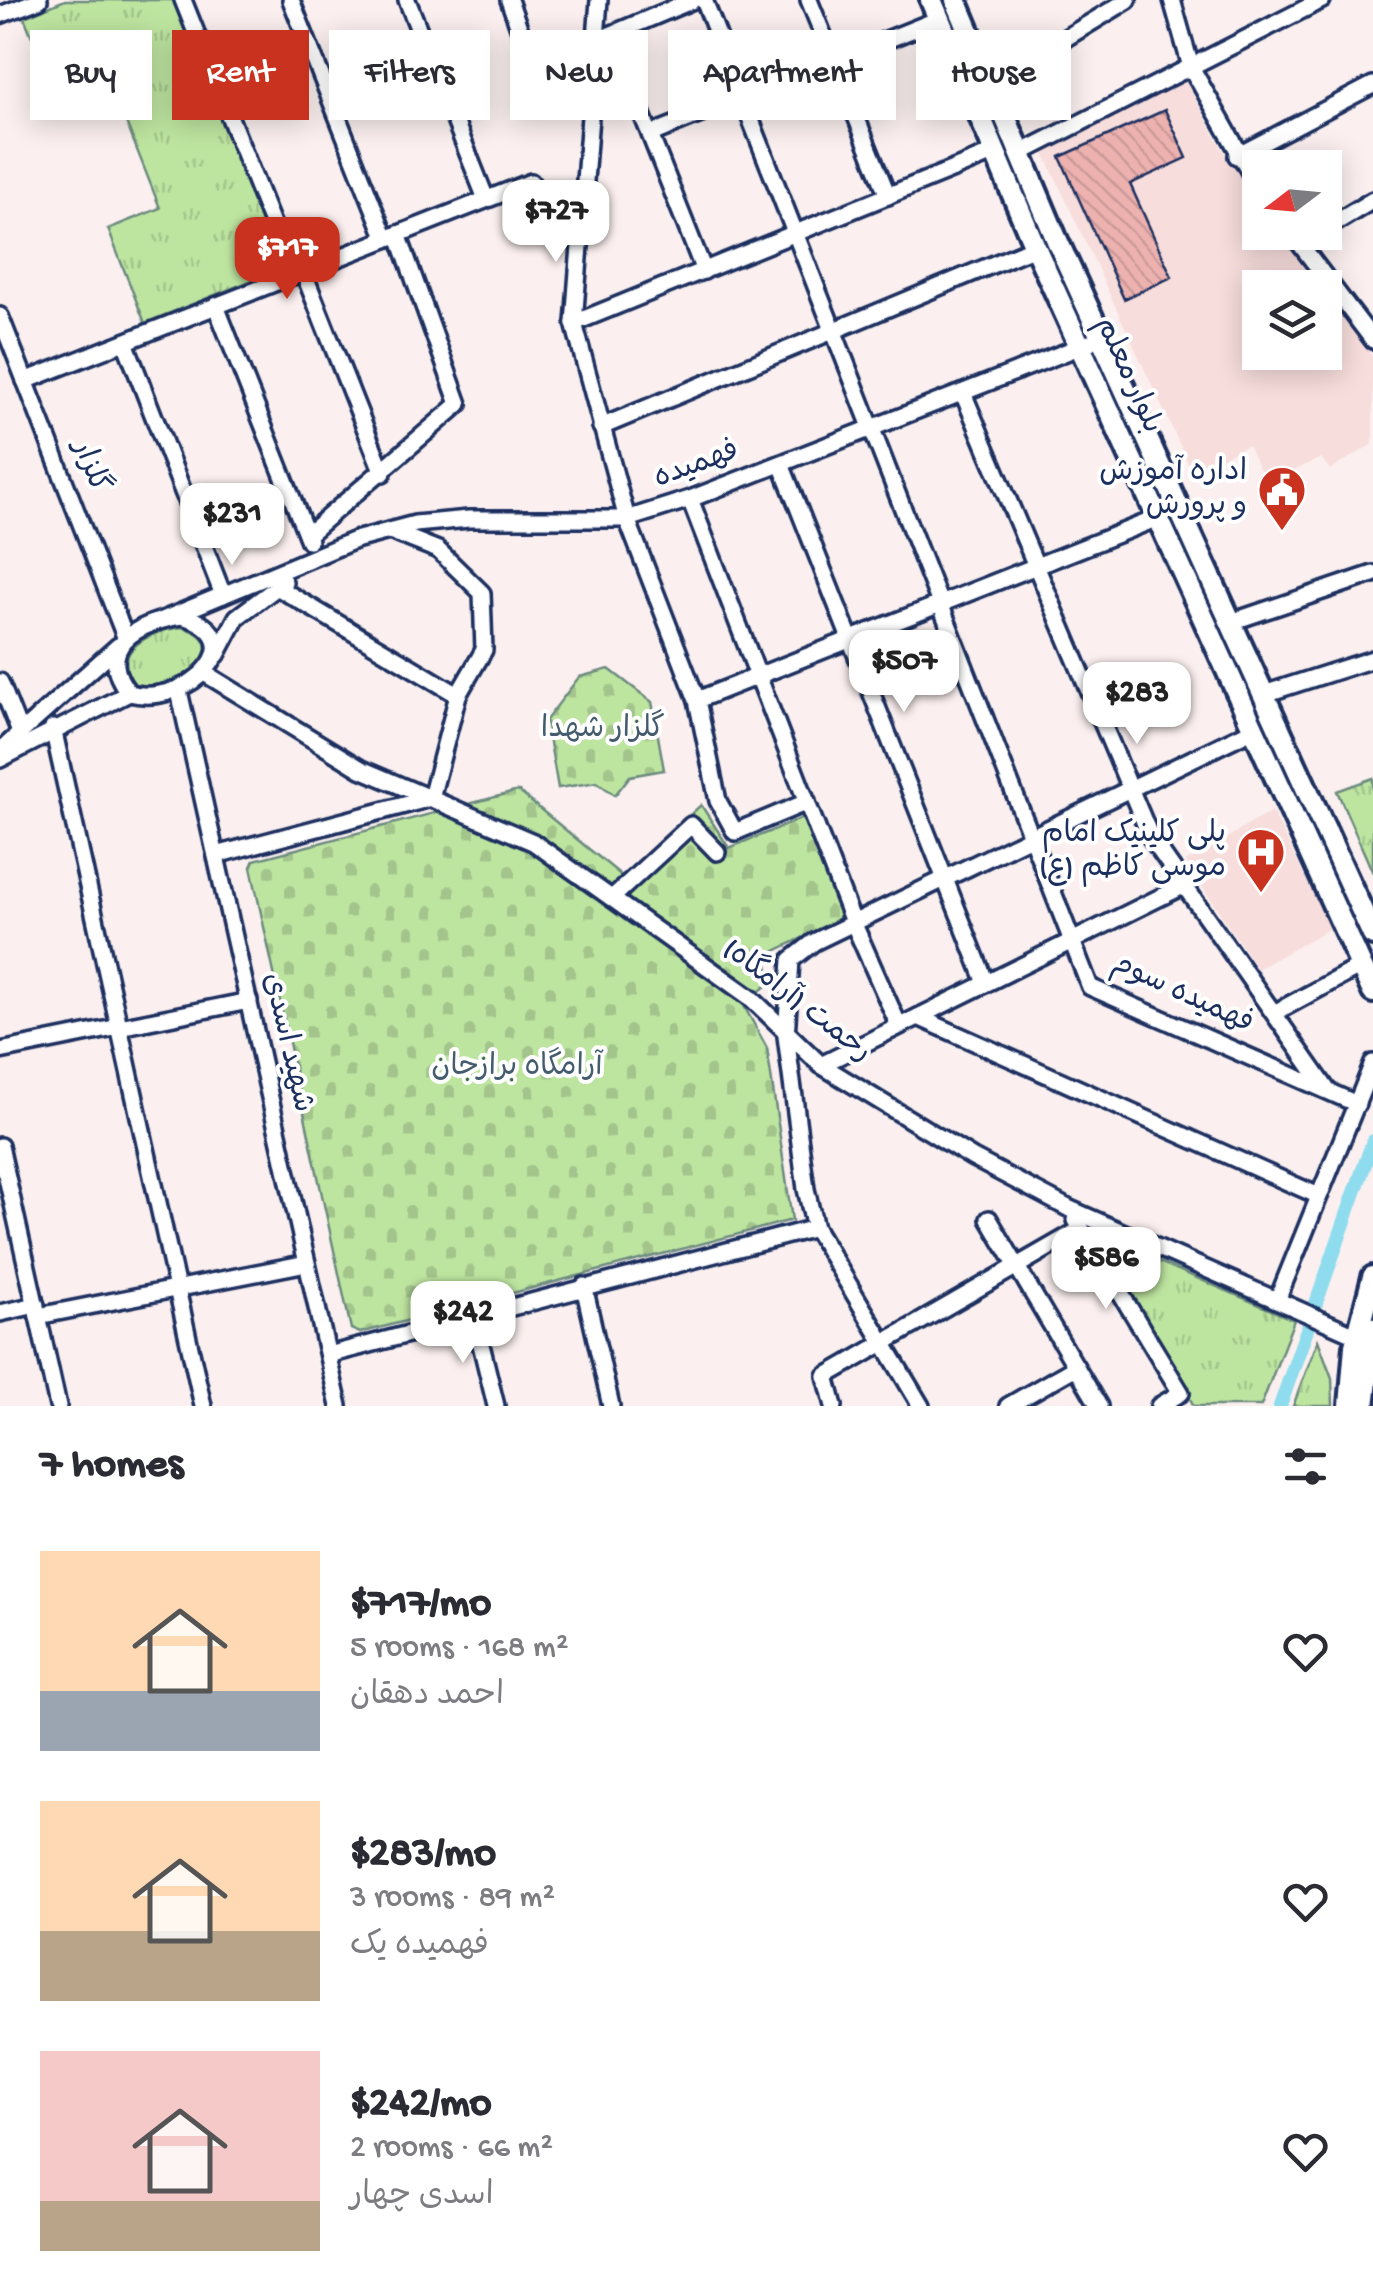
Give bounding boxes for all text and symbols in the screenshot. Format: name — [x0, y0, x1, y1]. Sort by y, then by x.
chip: Buy — [30, 30, 152, 120]
chip: Rent — [172, 30, 309, 120]
chip: Filters — [329, 30, 490, 120]
chip: New — [510, 30, 648, 120]
chip: Apartment — [668, 30, 896, 120]
chip: House — [916, 30, 1071, 120]
north arrow — [1242, 150, 1342, 250]
map controls — [1242, 150, 1342, 370]
pin: $727 — [497, 180, 615, 265]
text: $727 — [524, 193, 588, 231]
pin: $717 — [228, 217, 346, 302]
text: $717 — [257, 230, 317, 268]
button: layers — [1242, 270, 1342, 370]
street label: بلوار معلم — [1086, 312, 1168, 440]
street label: گلزار — [62, 431, 119, 498]
street label: فهمیده — [650, 435, 744, 497]
place label: اداره آموزش و پرورش — [1099, 454, 1247, 525]
public building icon: اداره آموزش و پرورش — [1256, 464, 1308, 532]
pin: $231 — [173, 483, 291, 568]
text: $231 — [202, 496, 262, 534]
pin: $507 — [845, 630, 963, 715]
text: $507 — [871, 643, 937, 681]
pin: $283 — [1078, 662, 1196, 747]
text: $283 — [1105, 675, 1169, 713]
park label: گلزار شهدا — [541, 709, 665, 748]
place label: پلی کلینیک امام موسی کاظم (ع) — [1039, 818, 1226, 887]
hospital icon: پلی کلینیک امام موسی کاظم (ع) — [1235, 826, 1287, 894]
street label: رحمت (آرامگاه) — [714, 930, 880, 1071]
street label: فهمیده سوم — [1105, 947, 1258, 1044]
street label: شهید اسدی — [253, 970, 319, 1116]
park label: آرامگاه برازجان — [431, 1047, 604, 1086]
pin: $586 — [1047, 1227, 1165, 1312]
text: $586 — [1074, 1240, 1138, 1278]
pin: $242 — [404, 1281, 522, 1366]
text: $242 — [433, 1294, 493, 1332]
icon: filters — [1278, 1439, 1333, 1494]
text: 7 homes — [40, 1442, 183, 1491]
text: $717/mo — [350, 1581, 491, 1630]
icon: home — [120, 1591, 240, 1711]
icon: heart — [1278, 1624, 1333, 1679]
text: 5 rooms · 168 m² — [350, 1630, 568, 1668]
text: احمد دهقان — [350, 1678, 504, 1716]
text: $283/mo — [350, 1831, 496, 1880]
icon: home — [120, 1841, 240, 1961]
icon: heart — [1278, 1874, 1333, 1929]
text: 3 rooms · 89 m² — [350, 1880, 555, 1918]
text: فهمیده یک — [350, 1928, 489, 1966]
text: $242/mo — [350, 2081, 492, 2130]
icon: home — [120, 2091, 240, 2211]
icon: heart — [1278, 2124, 1333, 2179]
text: 2 rooms · 66 m² — [350, 2130, 553, 2168]
text: اسدی چهار — [350, 2178, 494, 2216]

